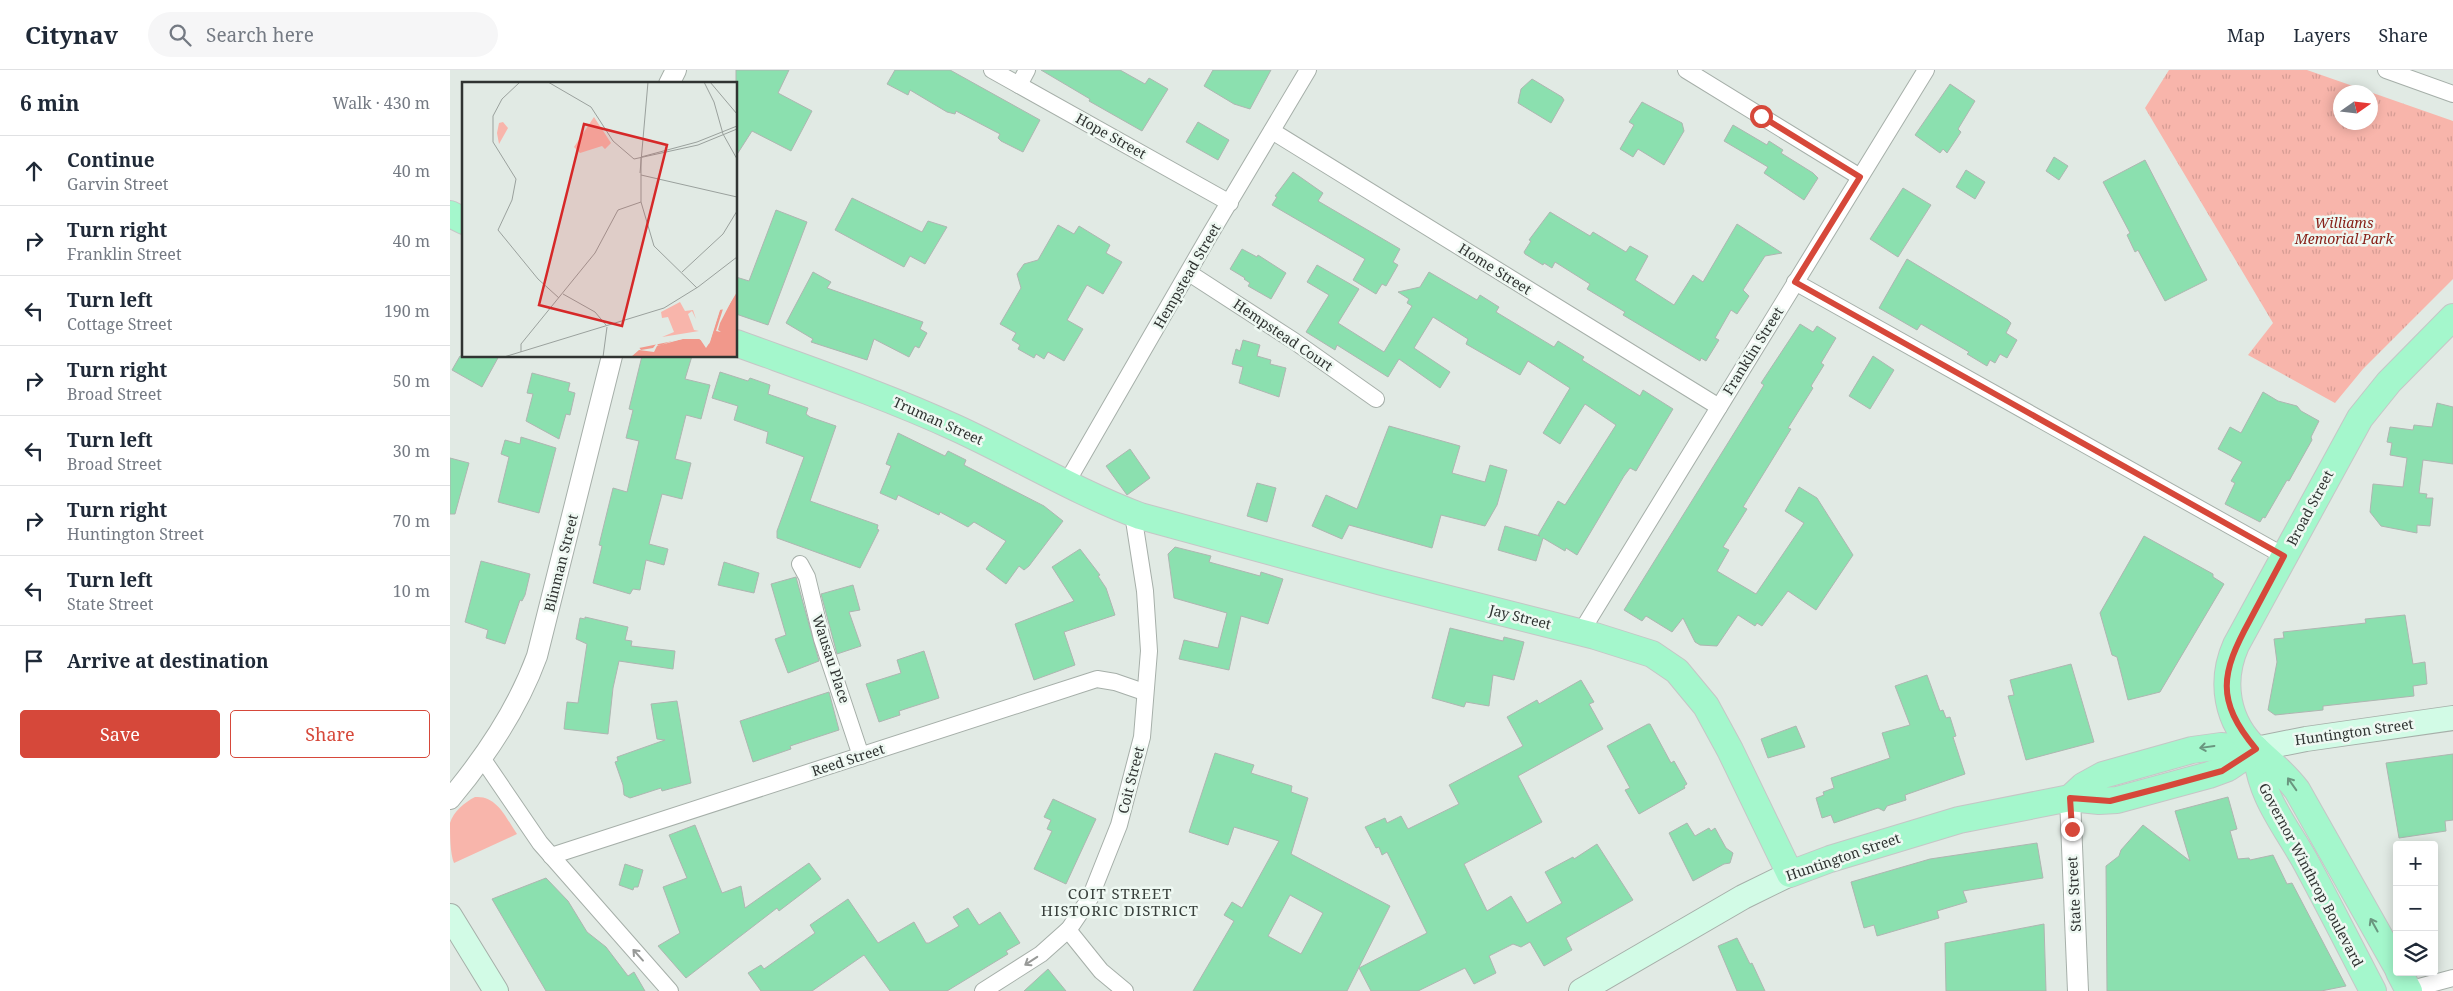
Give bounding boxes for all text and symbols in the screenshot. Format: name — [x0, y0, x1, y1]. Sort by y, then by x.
search box — [148, 12, 498, 57]
text: Citynav — [25, 18, 118, 51]
icon: search — [166, 21, 194, 49]
text: Search here — [206, 22, 314, 48]
text: Map — [2227, 23, 2265, 47]
text: Layers — [2293, 23, 2351, 47]
text: Share — [2379, 23, 2428, 47]
inset map — [462, 82, 738, 358]
north arrow — [2333, 85, 2378, 130]
text: 6 min — [20, 89, 79, 117]
text: Walk · 430 m — [333, 92, 430, 114]
route start — [1750, 105, 1773, 128]
street label: Hope Street — [1073, 108, 1150, 163]
text: Continue — [67, 147, 155, 173]
icon: ahead — [20, 157, 48, 185]
text: 40 m — [393, 160, 430, 182]
text: Garvin Street — [67, 173, 168, 195]
park label: Williams Memorial Park — [2294, 213, 2394, 248]
text: Turn right — [67, 217, 167, 243]
street label: Hempstead Street — [1149, 220, 1224, 332]
icon: right — [20, 227, 48, 255]
text: 40 m — [393, 230, 430, 252]
street label: Home Street — [1455, 239, 1535, 299]
text: Franklin Street — [67, 243, 182, 265]
text: Turn left — [67, 287, 153, 313]
street label: Hempstead Court — [1230, 294, 1337, 375]
icon: left — [20, 297, 48, 325]
text: 190 m — [384, 300, 430, 322]
street label: Franklin Street — [1718, 303, 1787, 398]
text: Cottage Street — [67, 313, 172, 335]
text: Turn right — [67, 357, 167, 383]
icon: right — [20, 367, 48, 395]
text: 50 m — [393, 370, 430, 392]
text: Broad Street — [67, 383, 162, 405]
street label: Truman Street — [890, 392, 986, 449]
text: Turn left — [67, 427, 153, 453]
icon: left — [20, 437, 48, 465]
text: 30 m — [393, 440, 430, 462]
text: Broad Street — [67, 453, 162, 475]
street label: Broad Street — [2282, 467, 2337, 549]
text: Turn right — [67, 497, 167, 523]
icon: right — [20, 507, 48, 535]
text: 70 m — [393, 510, 430, 532]
street label: Blinman Street — [539, 512, 582, 614]
text: Huntington Street — [67, 523, 204, 545]
text: Turn left — [67, 567, 153, 593]
icon: left — [20, 577, 48, 605]
text: 10 m — [393, 580, 430, 602]
text: State Street — [67, 593, 153, 615]
street label: Jay Street — [1486, 599, 1553, 633]
street label: Wausau Place — [808, 612, 855, 706]
icon: arrive — [20, 647, 48, 675]
text: Arrive at destination — [67, 648, 269, 674]
button: Save — [20, 710, 220, 758]
button: Share — [230, 710, 430, 758]
street label: Huntington Street — [2293, 714, 2415, 749]
street label: Reed Street — [809, 739, 887, 780]
one-way arrow — [2200, 742, 2216, 752]
street label: Coit Street — [1113, 744, 1148, 816]
one-way arrow — [2287, 777, 2297, 791]
street label: Governor Winthrop Boulevard — [2255, 780, 2368, 970]
route end — [2061, 818, 2084, 841]
street label: Huntington Street — [1783, 828, 1903, 885]
map controls — [2393, 841, 2438, 976]
button: + — [2393, 841, 2438, 886]
street label: State Street — [2062, 856, 2085, 932]
district label: COIT STREET HISTORIC DISTRICT — [1041, 883, 1199, 920]
button: − — [2393, 886, 2438, 931]
one-way arrow — [2368, 918, 2378, 932]
button: layers — [2393, 931, 2438, 976]
one-way arrow — [632, 948, 644, 961]
one-way arrow — [1024, 956, 1038, 966]

